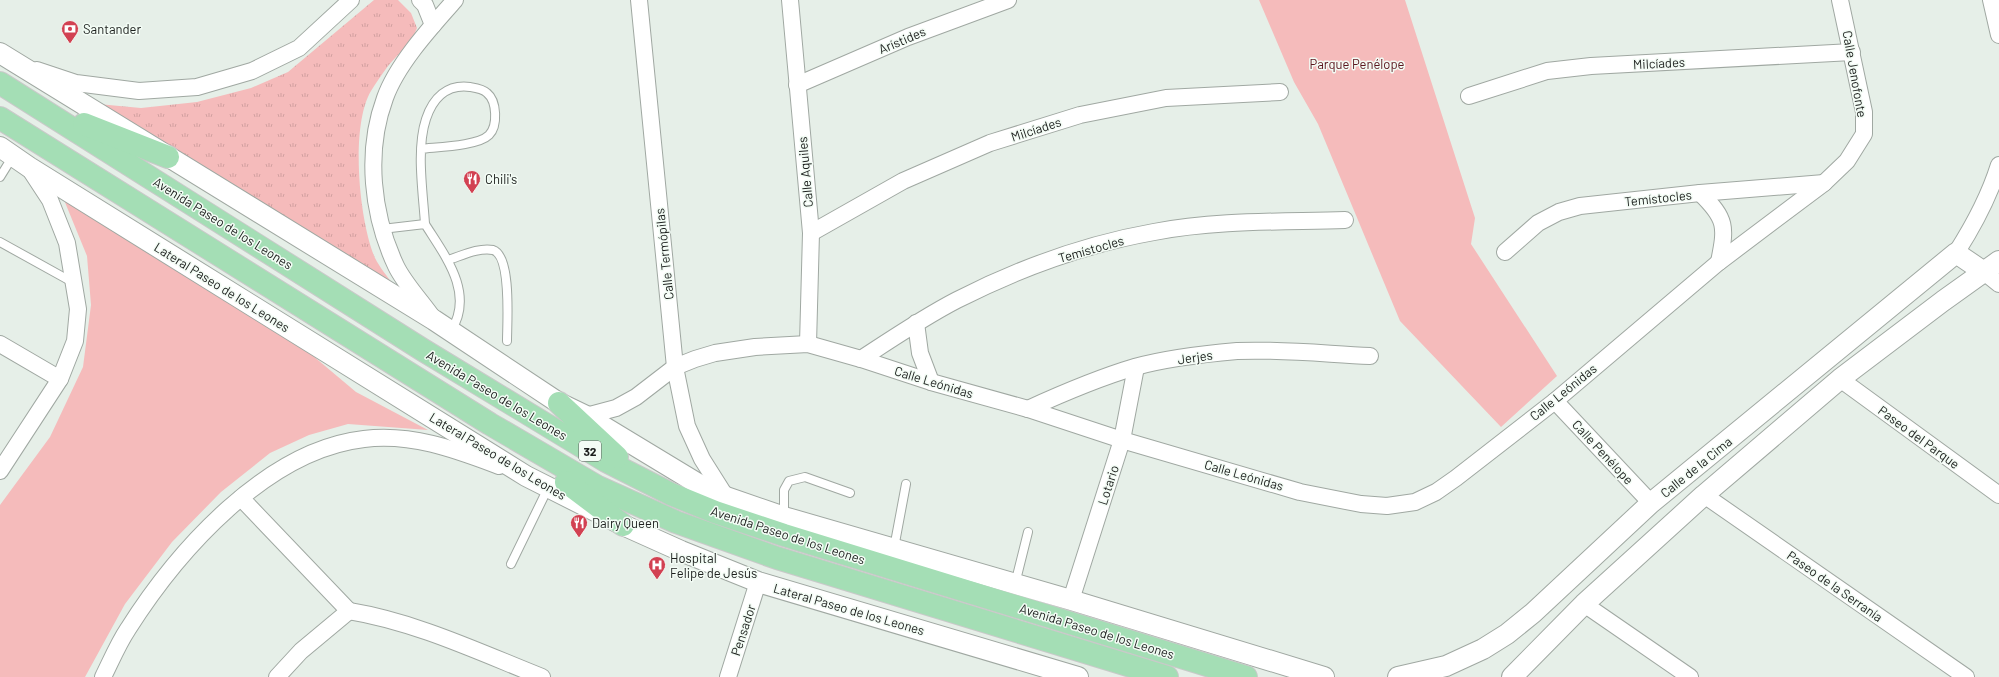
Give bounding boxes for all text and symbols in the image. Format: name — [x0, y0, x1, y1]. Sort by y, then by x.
bank icon: Santander — [60, 19, 80, 44]
place label: Santander — [83, 21, 142, 37]
street label: Arístides — [876, 23, 928, 57]
street label: Calle Jenofonte — [1839, 29, 1871, 119]
street label: Milcíades — [1633, 54, 1685, 72]
park label: Parque Penélope — [1310, 56, 1405, 72]
street label: Milcíades — [1009, 113, 1063, 145]
street label: Calle Aquiles — [794, 136, 816, 208]
restaurant icon: Chili's — [462, 169, 482, 194]
place label: Chili's — [485, 171, 517, 187]
street label: Avenida Paseo de los Leones — [150, 174, 296, 272]
street label: Temístocles — [1624, 187, 1692, 209]
street label: Calle Termópilas — [651, 207, 677, 301]
street label: Temístocles — [1056, 232, 1126, 266]
street label: Lateral Paseo de los Leones — [151, 239, 293, 335]
street label: Avenida Paseo de los Leones — [424, 347, 570, 443]
street label: Jerjes — [1176, 347, 1214, 367]
street label: Calle Leónidas — [1526, 360, 1600, 424]
street label: Calle Leónidas — [893, 362, 975, 402]
street label: Paseo del Parque — [1875, 402, 1963, 472]
street label: Lateral Paseo de los Leones — [427, 409, 569, 503]
street label: Calle Penélope — [1569, 416, 1637, 488]
street label: Calle de la Cima — [1657, 433, 1735, 501]
road number: 32 — [579, 441, 601, 461]
street label: Calle Leónidas — [1203, 456, 1285, 494]
street label: Lotario — [1094, 463, 1122, 507]
street label: Avenida Paseo de los Leones — [709, 502, 867, 568]
restaurant icon: Dairy Queen — [569, 513, 589, 538]
place label: Dairy Queen — [592, 515, 659, 531]
street label: Paseo de la Serranía — [1784, 547, 1886, 625]
place label: Hospital Felipe de Jesús — [670, 550, 757, 581]
hospital icon: Hospital Felipe de Jesús — [647, 555, 667, 580]
street label: Lateral Paseo de los Leones — [772, 580, 926, 638]
street label: Avenida Paseo de los Leones — [1018, 600, 1176, 662]
street label: Pensador — [727, 602, 759, 658]

